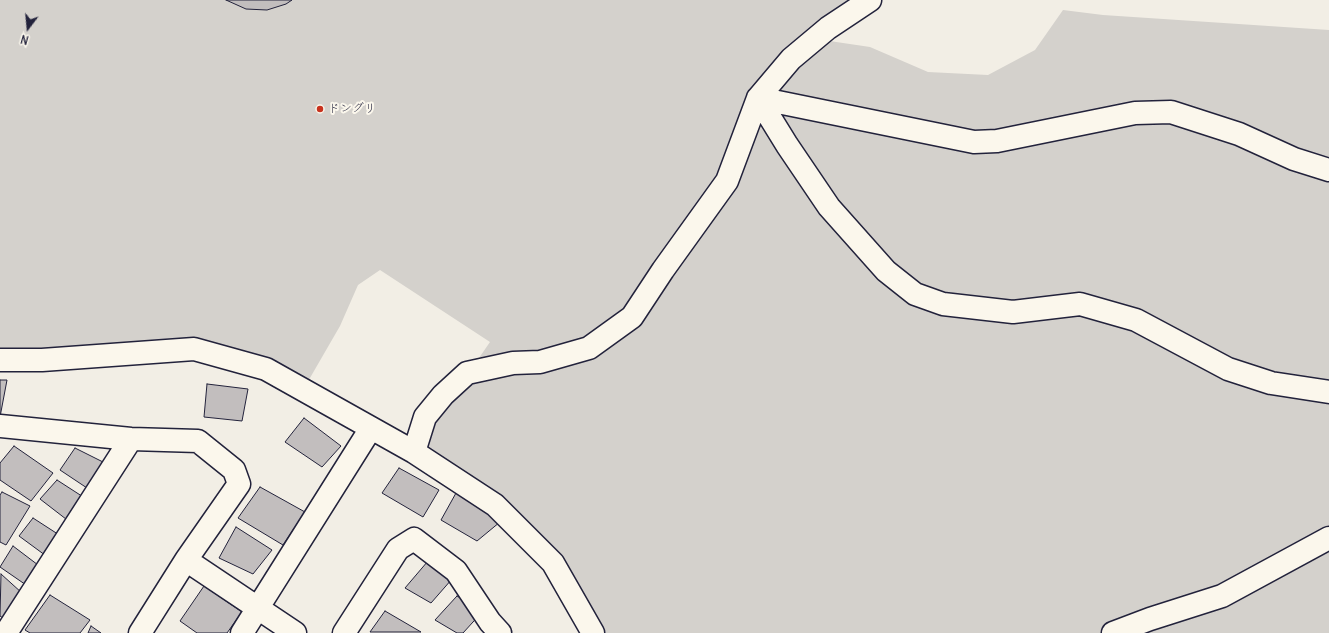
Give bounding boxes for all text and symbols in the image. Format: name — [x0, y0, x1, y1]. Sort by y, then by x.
north arrow — [8, 8, 48, 48]
text: N — [19, 32, 30, 47]
place label: ドングリ — [328, 102, 376, 116]
marker: ドングリ — [315, 104, 325, 114]

